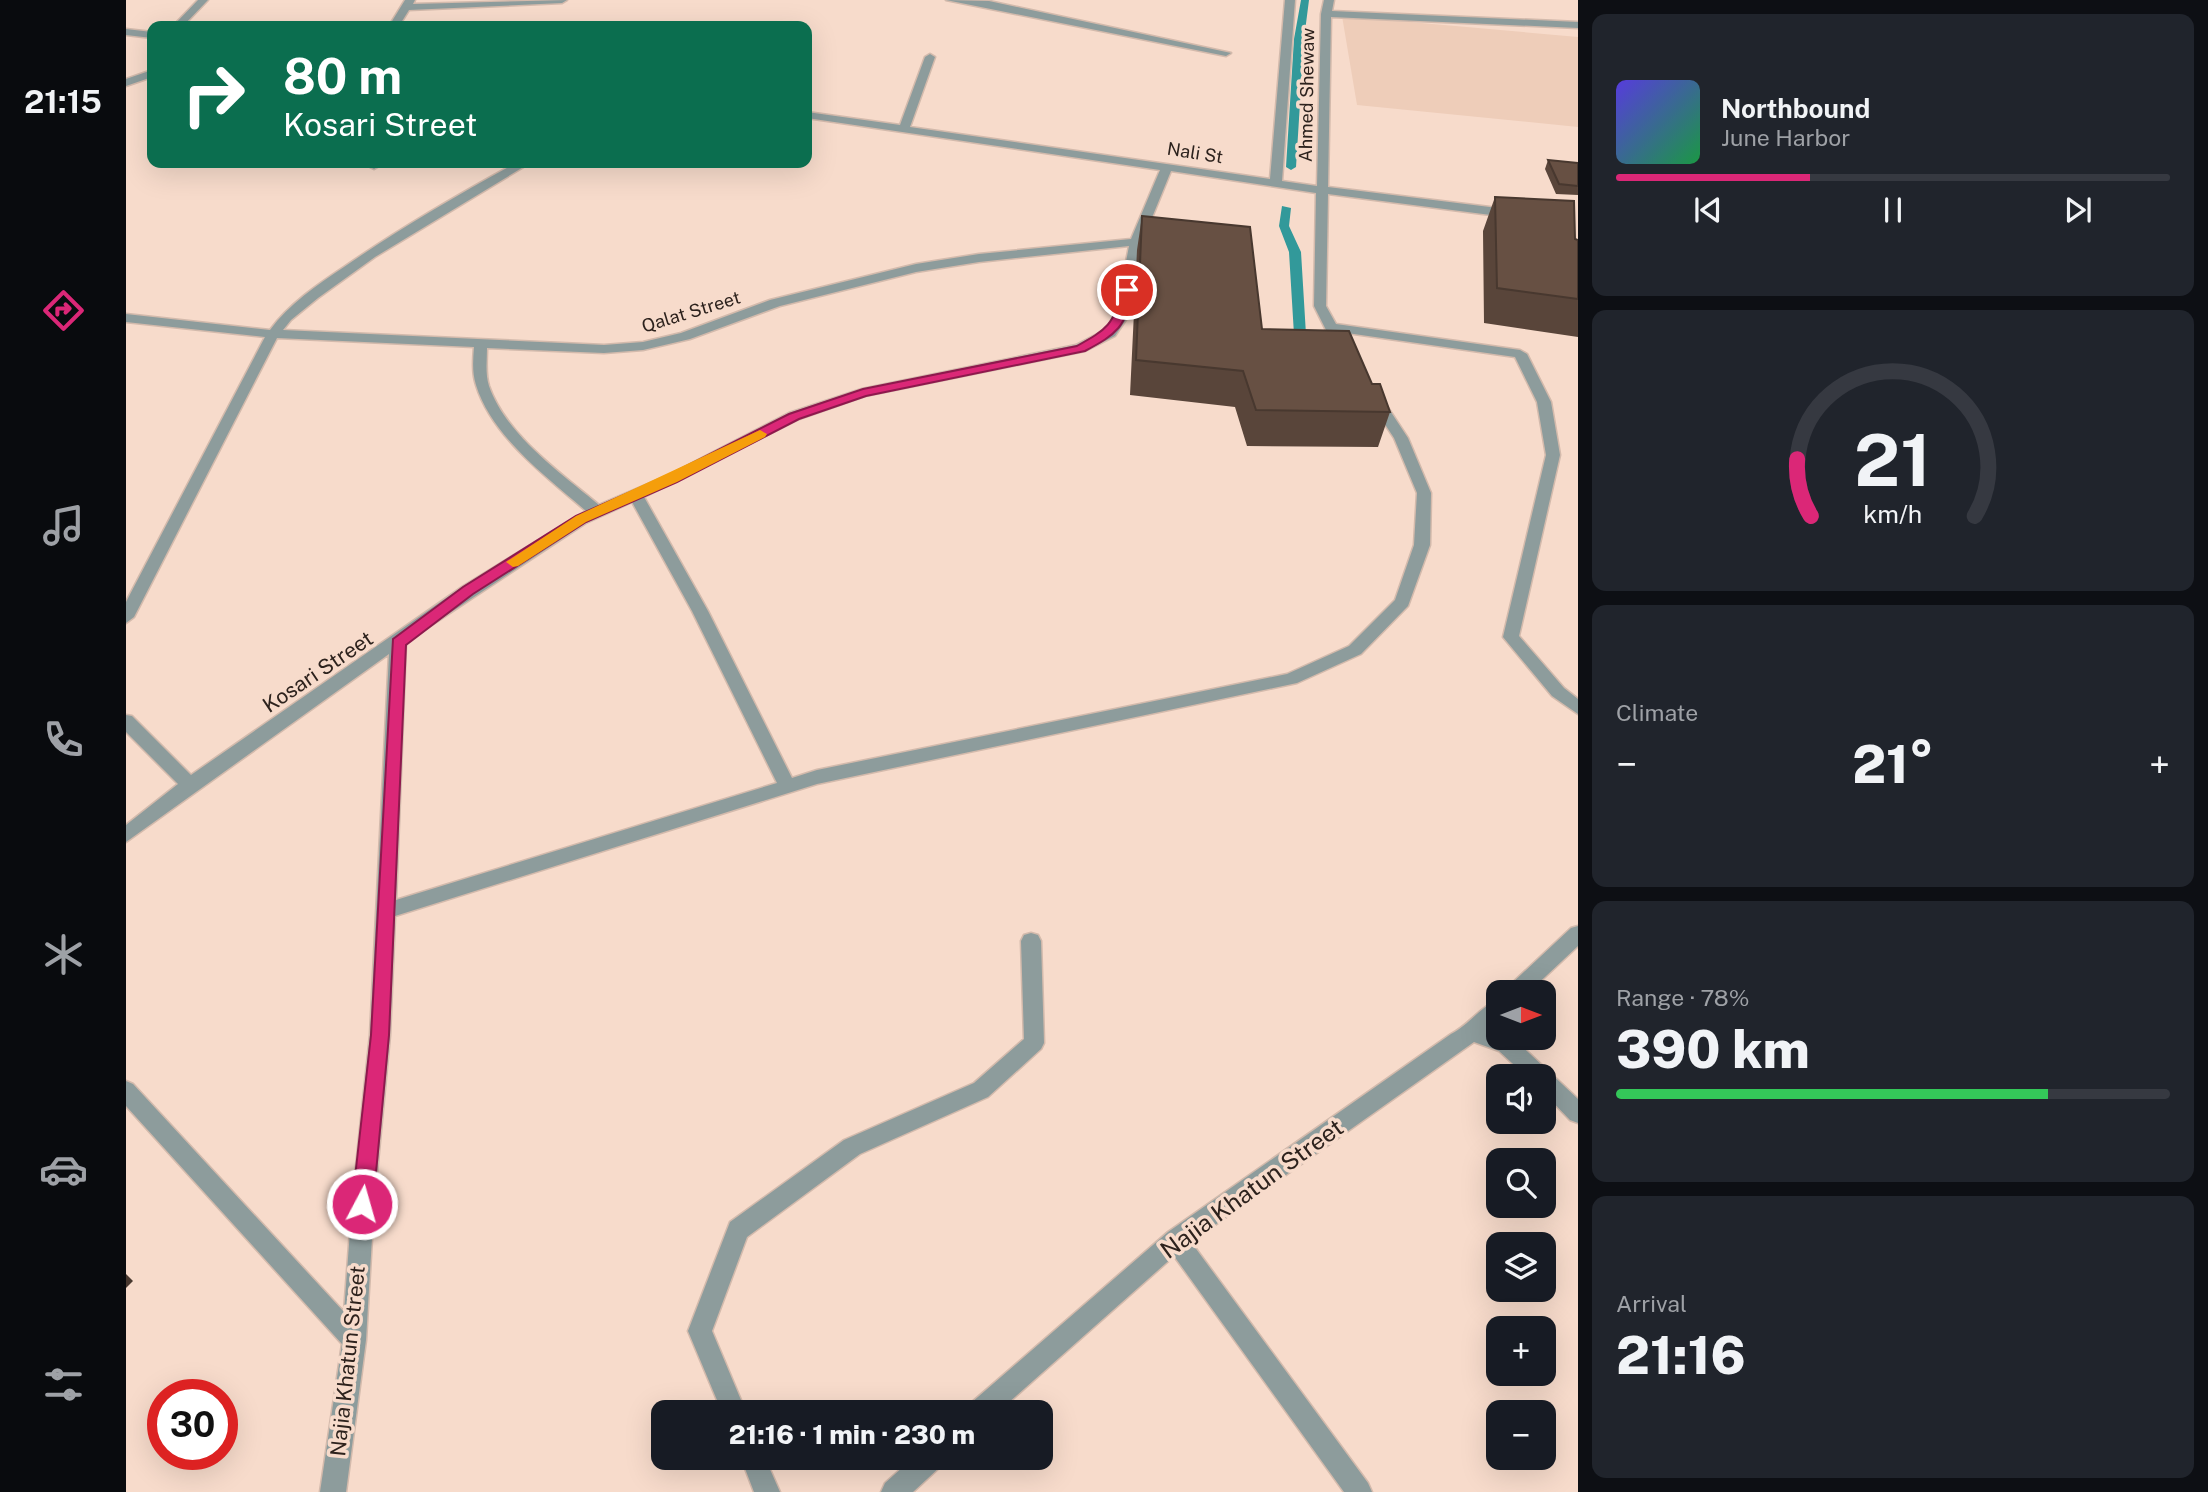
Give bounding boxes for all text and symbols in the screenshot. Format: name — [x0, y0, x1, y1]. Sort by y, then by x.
street label: Ahmed Shewaw — [1295, 28, 1318, 162]
text: 80 m — [283, 47, 402, 105]
icon: right — [168, 49, 259, 140]
text: 21:15 — [24, 83, 102, 120]
text: Northbound — [1721, 93, 1870, 124]
text: Kosari Street — [283, 106, 478, 143]
text: June Harbor — [1721, 124, 1850, 151]
street label: Nali St — [1166, 138, 1225, 167]
icon: previous — [1689, 191, 1727, 229]
icon: pause — [1874, 191, 1912, 229]
icon: next — [2059, 191, 2097, 229]
pin — [1097, 260, 1157, 320]
icon: arrive — [1108, 271, 1146, 309]
icon: directions — [39, 286, 88, 335]
street label: Qalat Street — [639, 287, 743, 336]
text: 21 — [1854, 418, 1932, 503]
text: km/h — [1864, 499, 1922, 529]
icon: music — [39, 501, 88, 550]
street label: Kosari Street — [258, 626, 378, 718]
text: Climate — [1616, 699, 1698, 726]
icon: phone — [39, 715, 88, 764]
text: 21° — [1852, 734, 1934, 795]
text: − — [1616, 742, 1637, 787]
text: + — [2149, 742, 2170, 787]
icon: climate — [39, 930, 88, 979]
north arrow — [1486, 980, 1556, 1050]
map controls — [1486, 980, 1556, 1470]
text: Range · 78% — [1616, 984, 1749, 1011]
text: 390 km — [1616, 1019, 1810, 1080]
button: sound — [1486, 1064, 1556, 1134]
street label: Najia Khatun Street — [1155, 1113, 1348, 1264]
icon: car — [39, 1145, 88, 1194]
button: search — [1486, 1148, 1556, 1218]
position arrow — [325, 1167, 399, 1241]
button: layers — [1486, 1232, 1556, 1302]
street label: Najia Khatun Street — [325, 1264, 370, 1457]
text: Arrival — [1616, 1290, 1687, 1317]
button: + — [1486, 1316, 1556, 1386]
text: 21:16 — [1616, 1325, 1746, 1386]
icon: filters — [39, 1360, 88, 1409]
speed limit sign: 30 — [147, 1379, 238, 1470]
button: − — [1486, 1400, 1556, 1470]
text: 21:16 · 1 min · 230 m — [729, 1419, 975, 1450]

